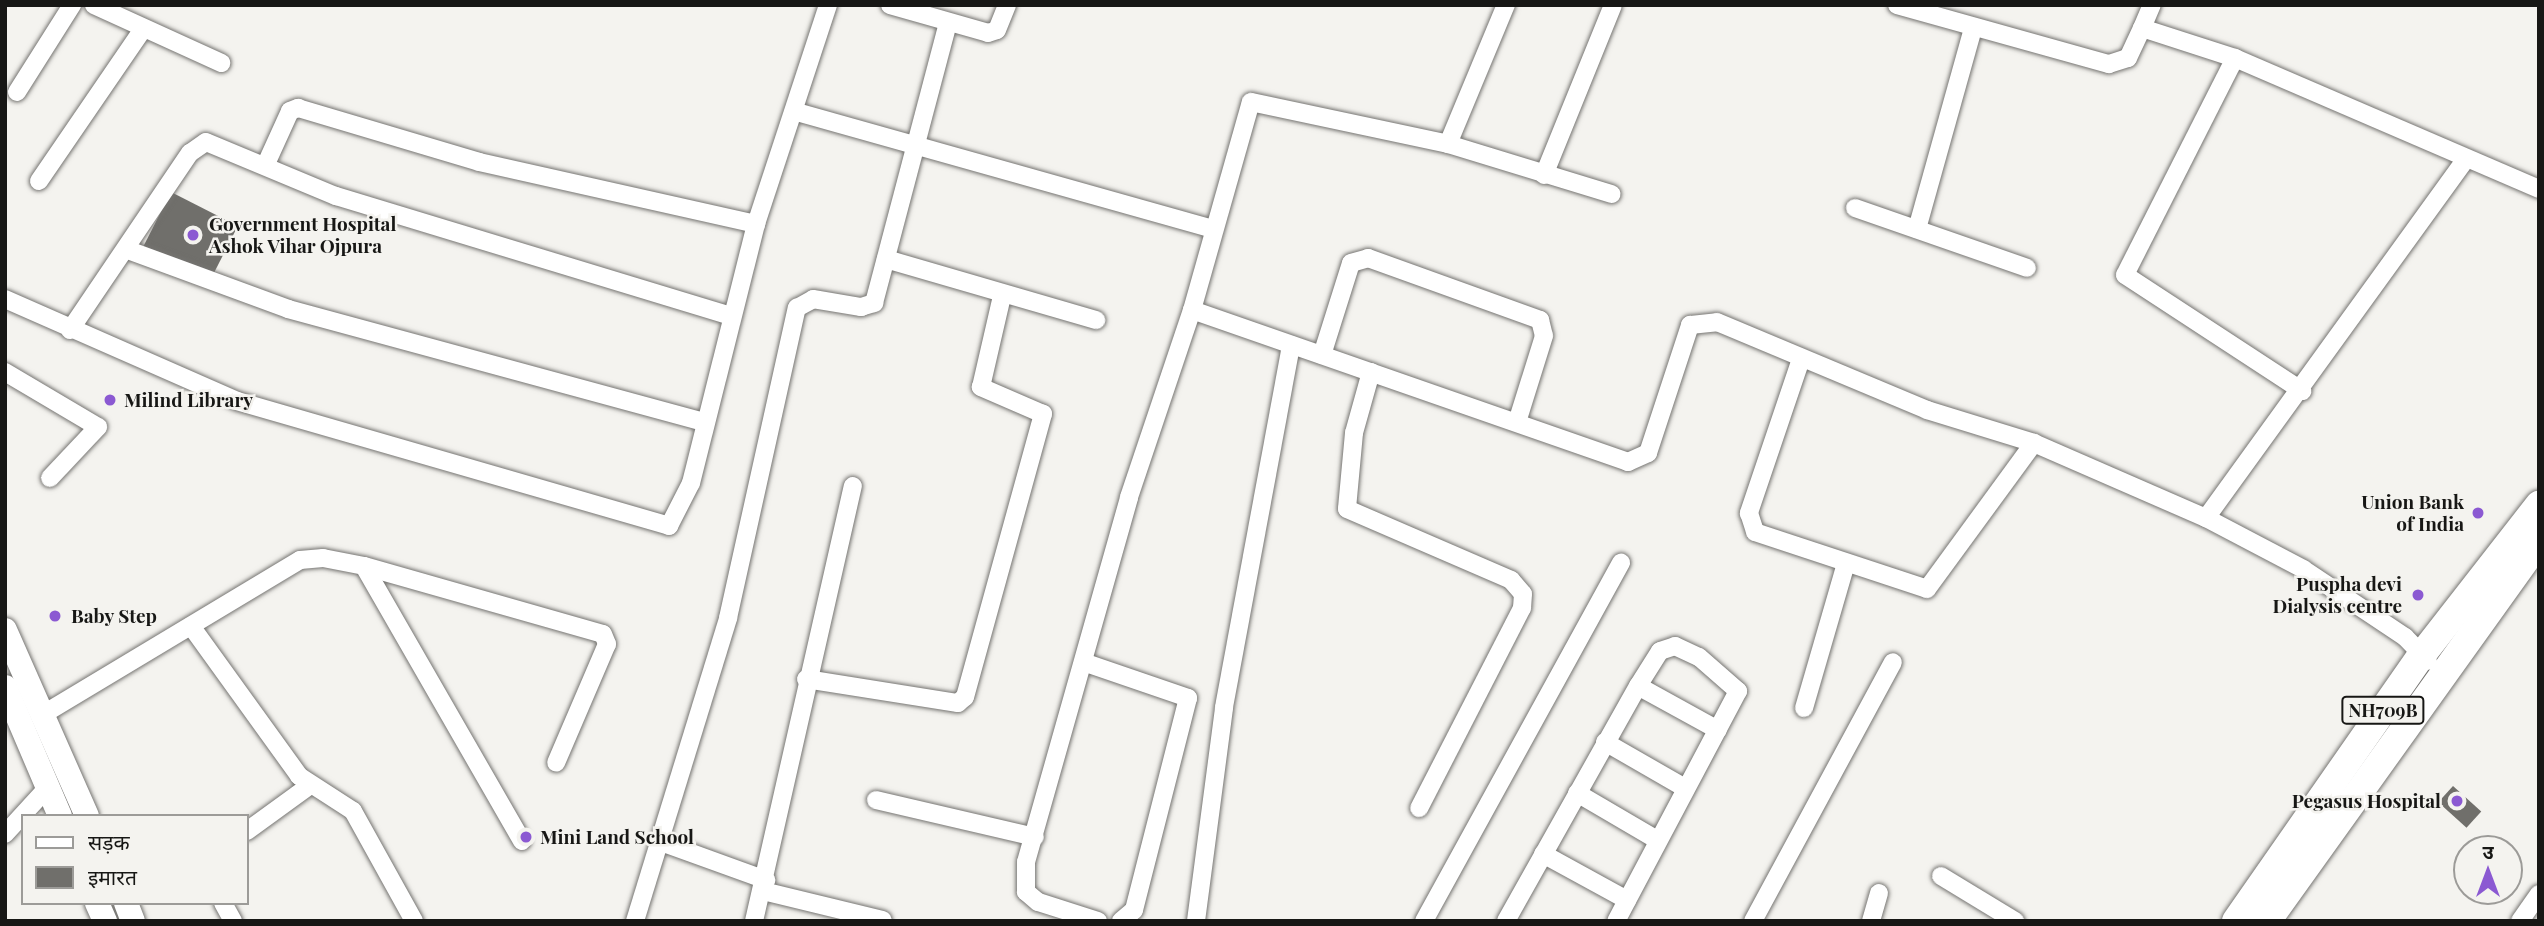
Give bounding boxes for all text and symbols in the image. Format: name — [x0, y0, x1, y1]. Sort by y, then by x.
place label: Government Hospital Ashok Vihar Ojpura — [209, 213, 396, 257]
marker: Government Hospital Ashok Vihar Ojpura — [183, 225, 203, 245]
place label: Milind Library — [124, 389, 253, 411]
marker: Milind Library — [102, 392, 118, 408]
place label: Union Bank of India — [2361, 491, 2464, 535]
marker: Union Bank of India — [2470, 505, 2486, 521]
place label: Puspha devi Dialysis centre — [2272, 573, 2402, 617]
marker: Puspha devi Dialysis centre — [2408, 585, 2428, 605]
place label: Baby Step — [71, 605, 157, 627]
marker: Baby Step — [45, 606, 65, 626]
road number: NH709B — [2341, 696, 2425, 724]
place label: Pegasus Hospital — [2292, 790, 2441, 812]
marker: Pegasus Hospital — [2447, 791, 2467, 811]
legend — [21, 814, 248, 905]
place label: Mini Land School — [540, 826, 694, 848]
text: सड़क — [88, 827, 130, 855]
marker: Mini Land School — [518, 829, 534, 845]
north arrow — [2453, 835, 2523, 905]
text: उ — [2482, 838, 2494, 864]
text: इमारत — [88, 862, 137, 890]

